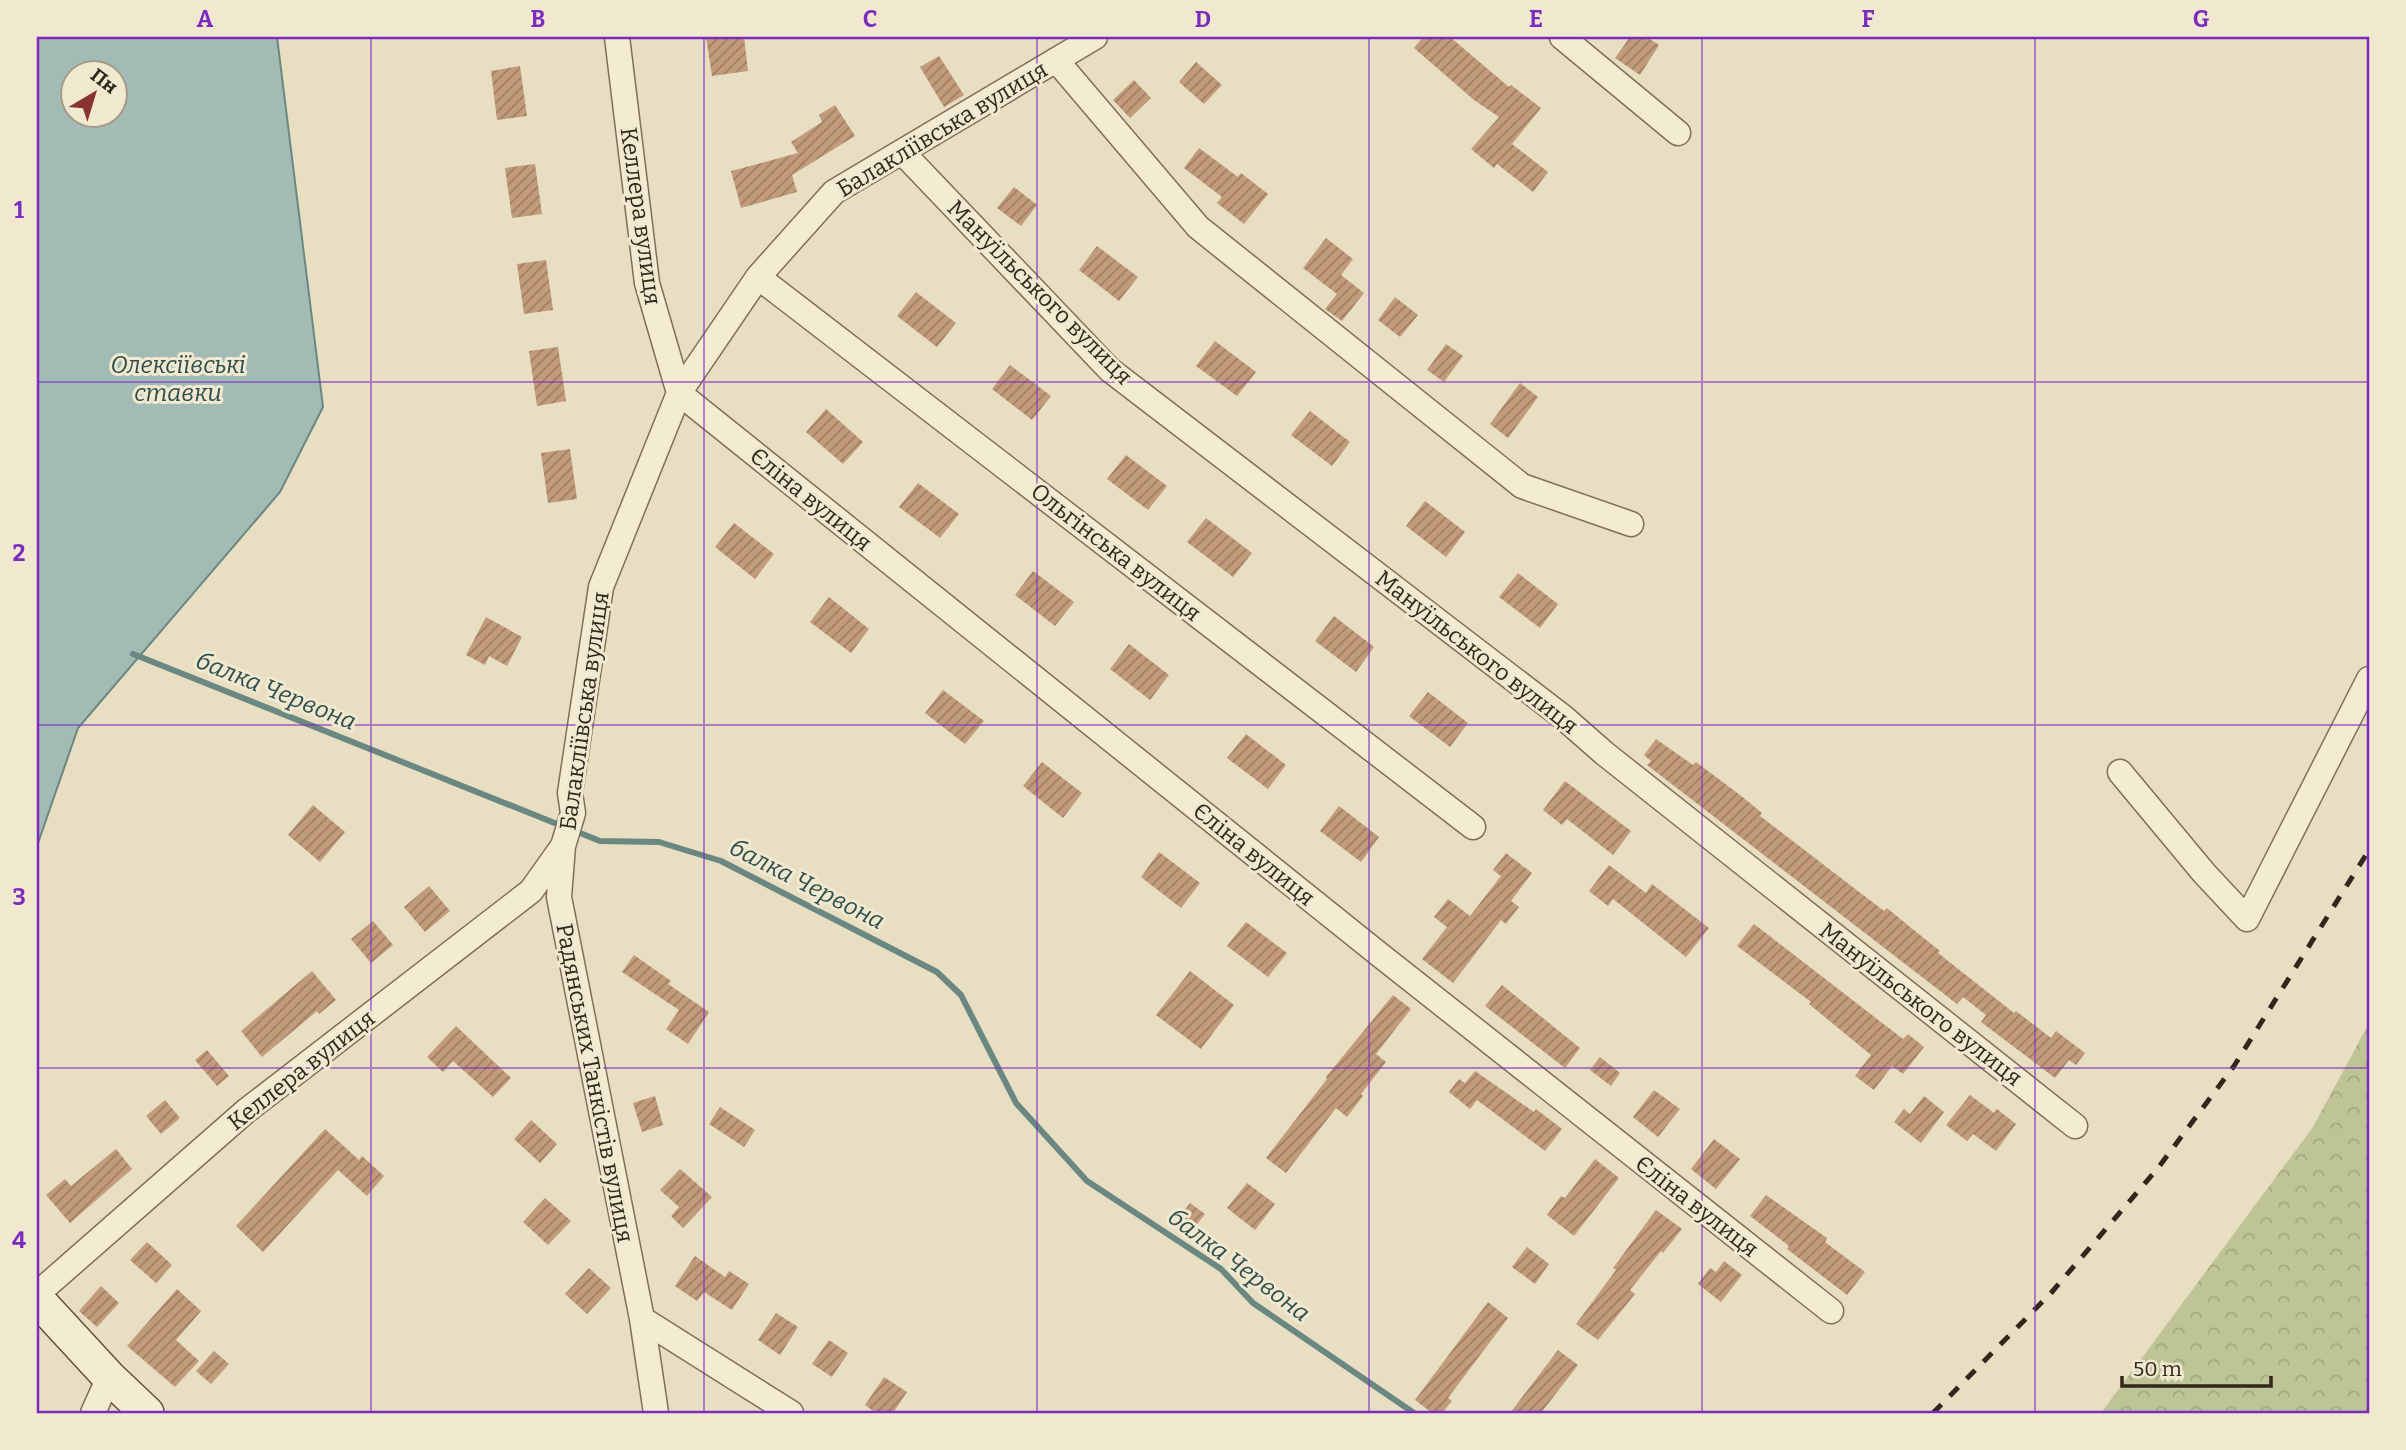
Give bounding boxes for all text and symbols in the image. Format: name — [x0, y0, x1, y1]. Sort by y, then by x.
text: A — [197, 5, 214, 33]
text: B — [531, 5, 545, 33]
text: C — [863, 5, 877, 33]
text: D — [1195, 5, 1211, 33]
text: E — [1529, 5, 1543, 33]
text: F — [1862, 5, 1875, 33]
text: G — [2193, 5, 2210, 33]
street label: Балакліївська вулиця — [832, 55, 1052, 203]
north arrow — [60, 60, 130, 130]
text: Пн — [86, 63, 122, 99]
street label: Келлера вулиця — [615, 125, 667, 307]
street label: Мануїльського вулиця — [942, 194, 1138, 390]
text: 1 — [14, 196, 24, 224]
water label: Олексіївські ставки — [110, 351, 246, 407]
street label: Єліна вулиця — [744, 441, 878, 557]
street label: Ольгінська вулиця — [1025, 477, 1207, 627]
text: 2 — [13, 539, 26, 567]
street label: Мануїльського вулиця — [1370, 564, 1584, 740]
street label: Балакліївська вулиця — [553, 590, 615, 832]
water label: балка Червона — [192, 646, 360, 736]
street label: Єліна вулиця — [1187, 796, 1321, 912]
water label: балка Червона — [725, 833, 889, 935]
text: 3 — [12, 883, 26, 911]
street label: Мануїльського вулиця — [1814, 916, 2028, 1092]
street label: Радянських Танкістів вулиця — [550, 921, 640, 1245]
street label: Келлера вулиця — [222, 1004, 380, 1136]
street label: Єліна вулиця — [1630, 1149, 1764, 1263]
water label: балка Червона — [1162, 1203, 1316, 1327]
text: 4 — [12, 1226, 26, 1254]
scale bar — [2122, 1345, 2271, 1389]
text: 50 m — [2133, 1356, 2182, 1382]

